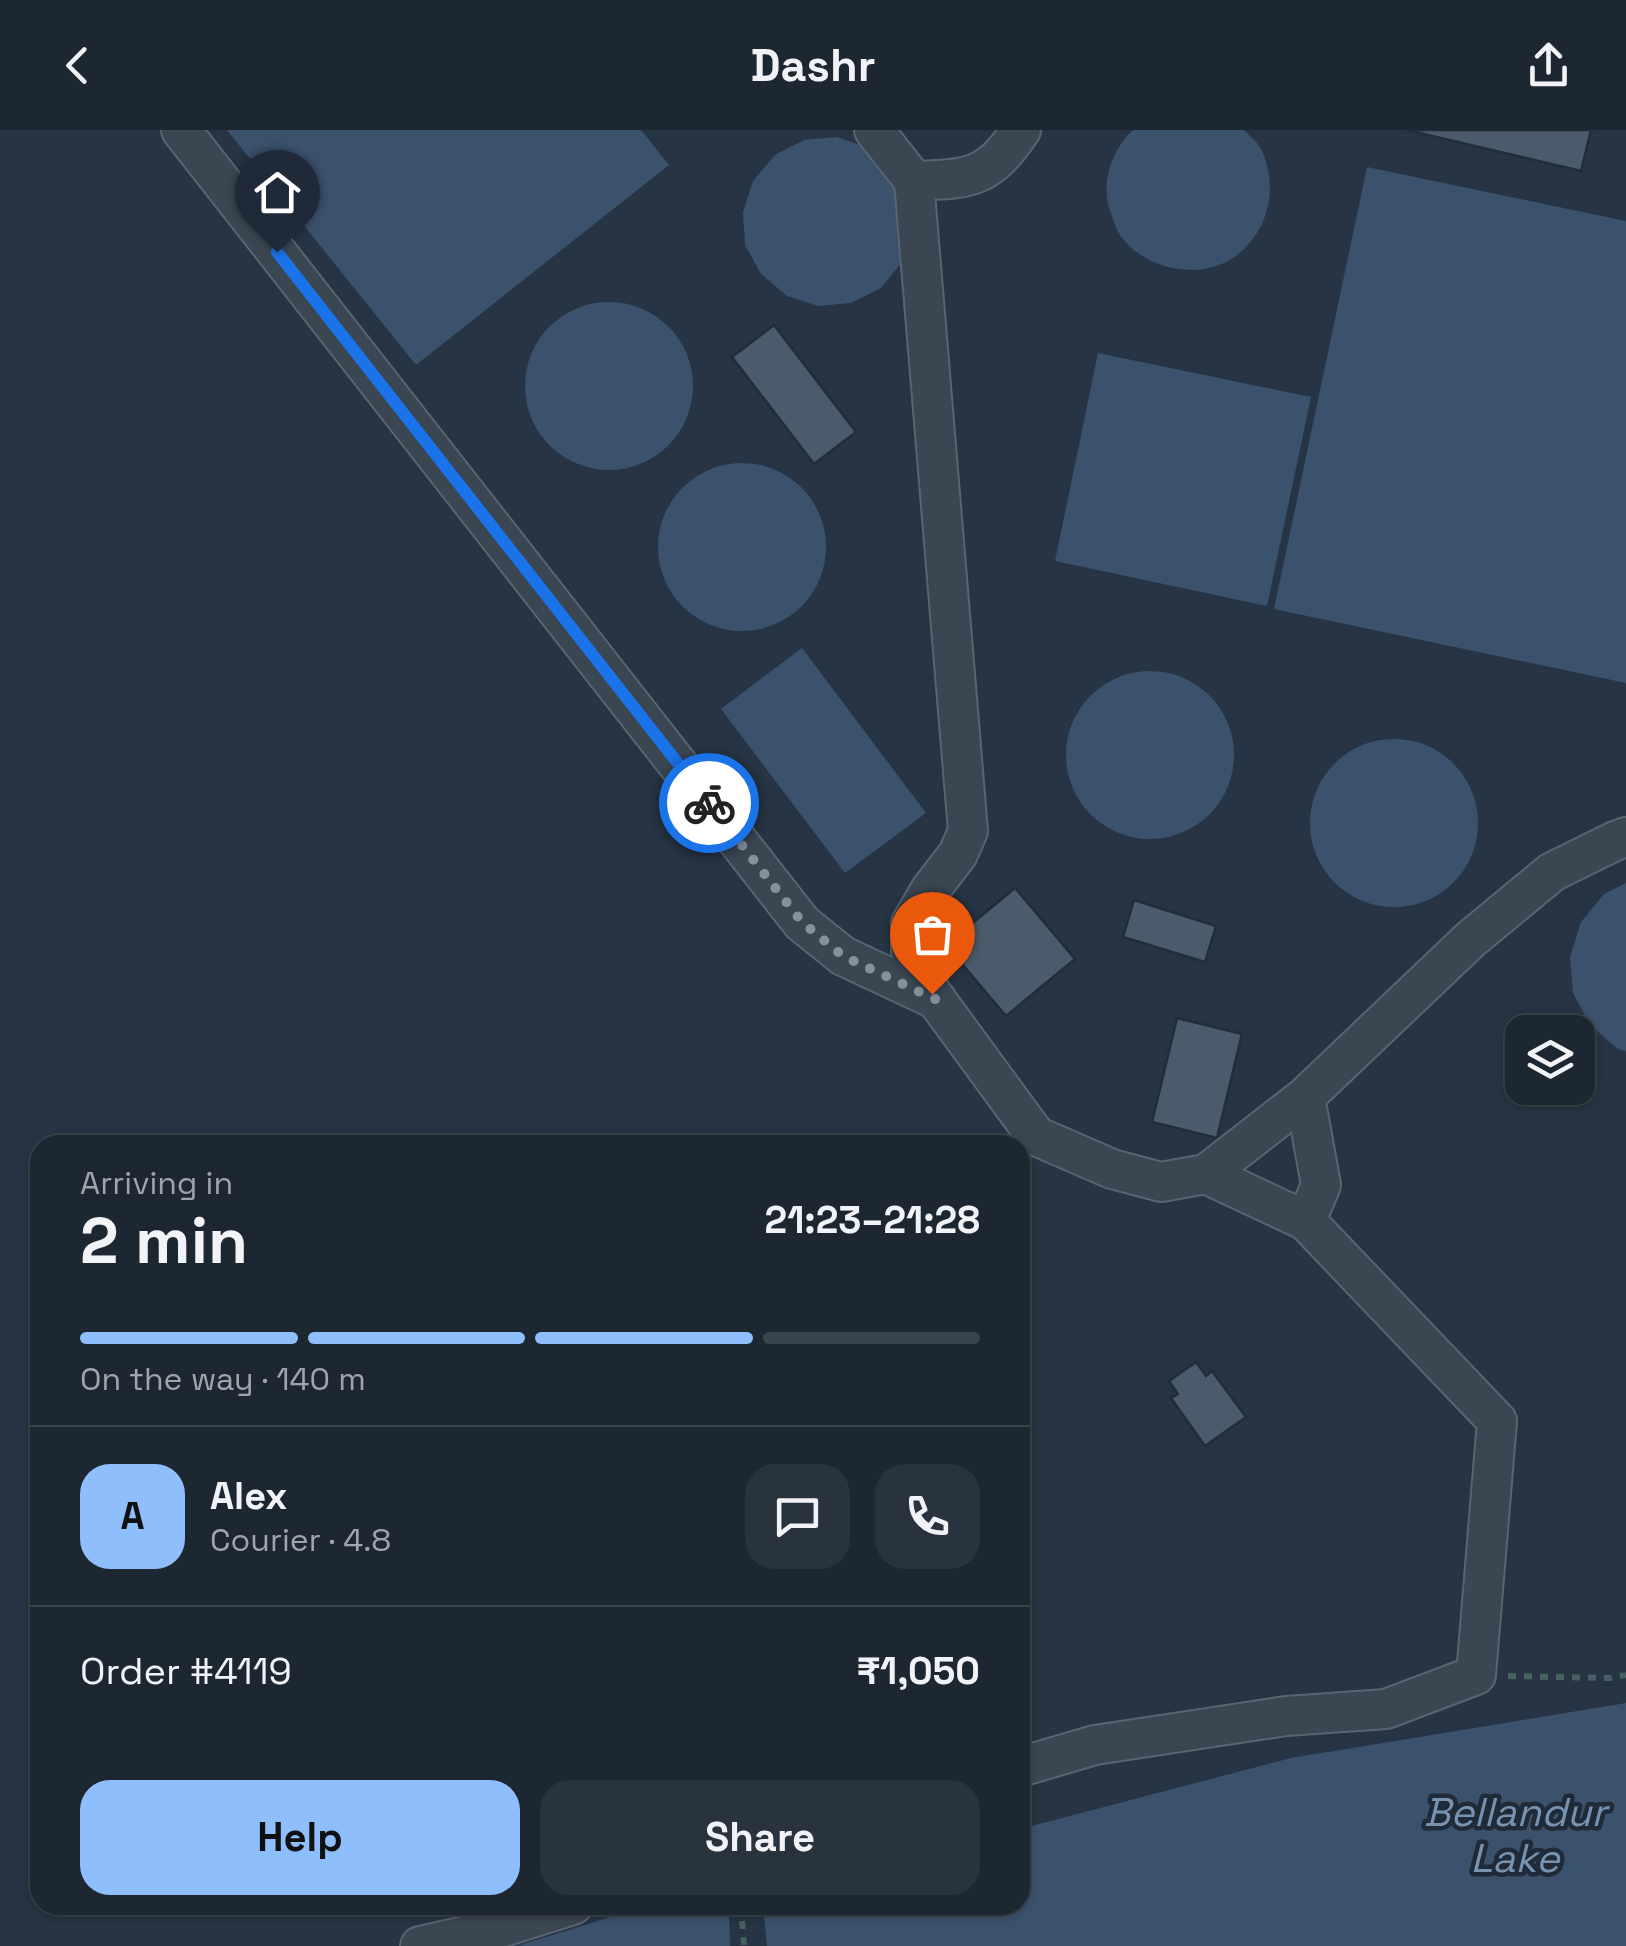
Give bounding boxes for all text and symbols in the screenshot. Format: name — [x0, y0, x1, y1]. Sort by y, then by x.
text: Dashr — [751, 37, 875, 94]
icon: back — [50, 38, 105, 93]
icon: share — [1521, 38, 1576, 93]
pin — [235, 150, 320, 253]
icon: home — [250, 165, 305, 220]
courier — [659, 753, 759, 853]
icon: bike — [682, 776, 737, 831]
pin — [890, 892, 975, 995]
icon: bag — [905, 907, 960, 962]
map controls — [1505, 1015, 1595, 1105]
button: layers — [1505, 1015, 1595, 1105]
text: Arriving in — [80, 1163, 233, 1203]
text: 21:23–21:28 — [765, 1196, 980, 1244]
text: 2 min — [80, 1199, 248, 1282]
text: On the way · 140 m — [80, 1359, 366, 1399]
button: chat — [745, 1464, 850, 1569]
button: phone — [875, 1464, 980, 1569]
text: Alex — [210, 1472, 287, 1520]
text: A — [120, 1492, 145, 1540]
text: Courier · 4.8 — [210, 1520, 391, 1560]
text: Order #4119 — [80, 1647, 292, 1695]
text: ₹1,050 — [856, 1647, 980, 1695]
button: Help — [80, 1780, 520, 1895]
button: Share — [540, 1780, 980, 1895]
water label: Bellandur Lake — [1424, 1787, 1610, 1884]

